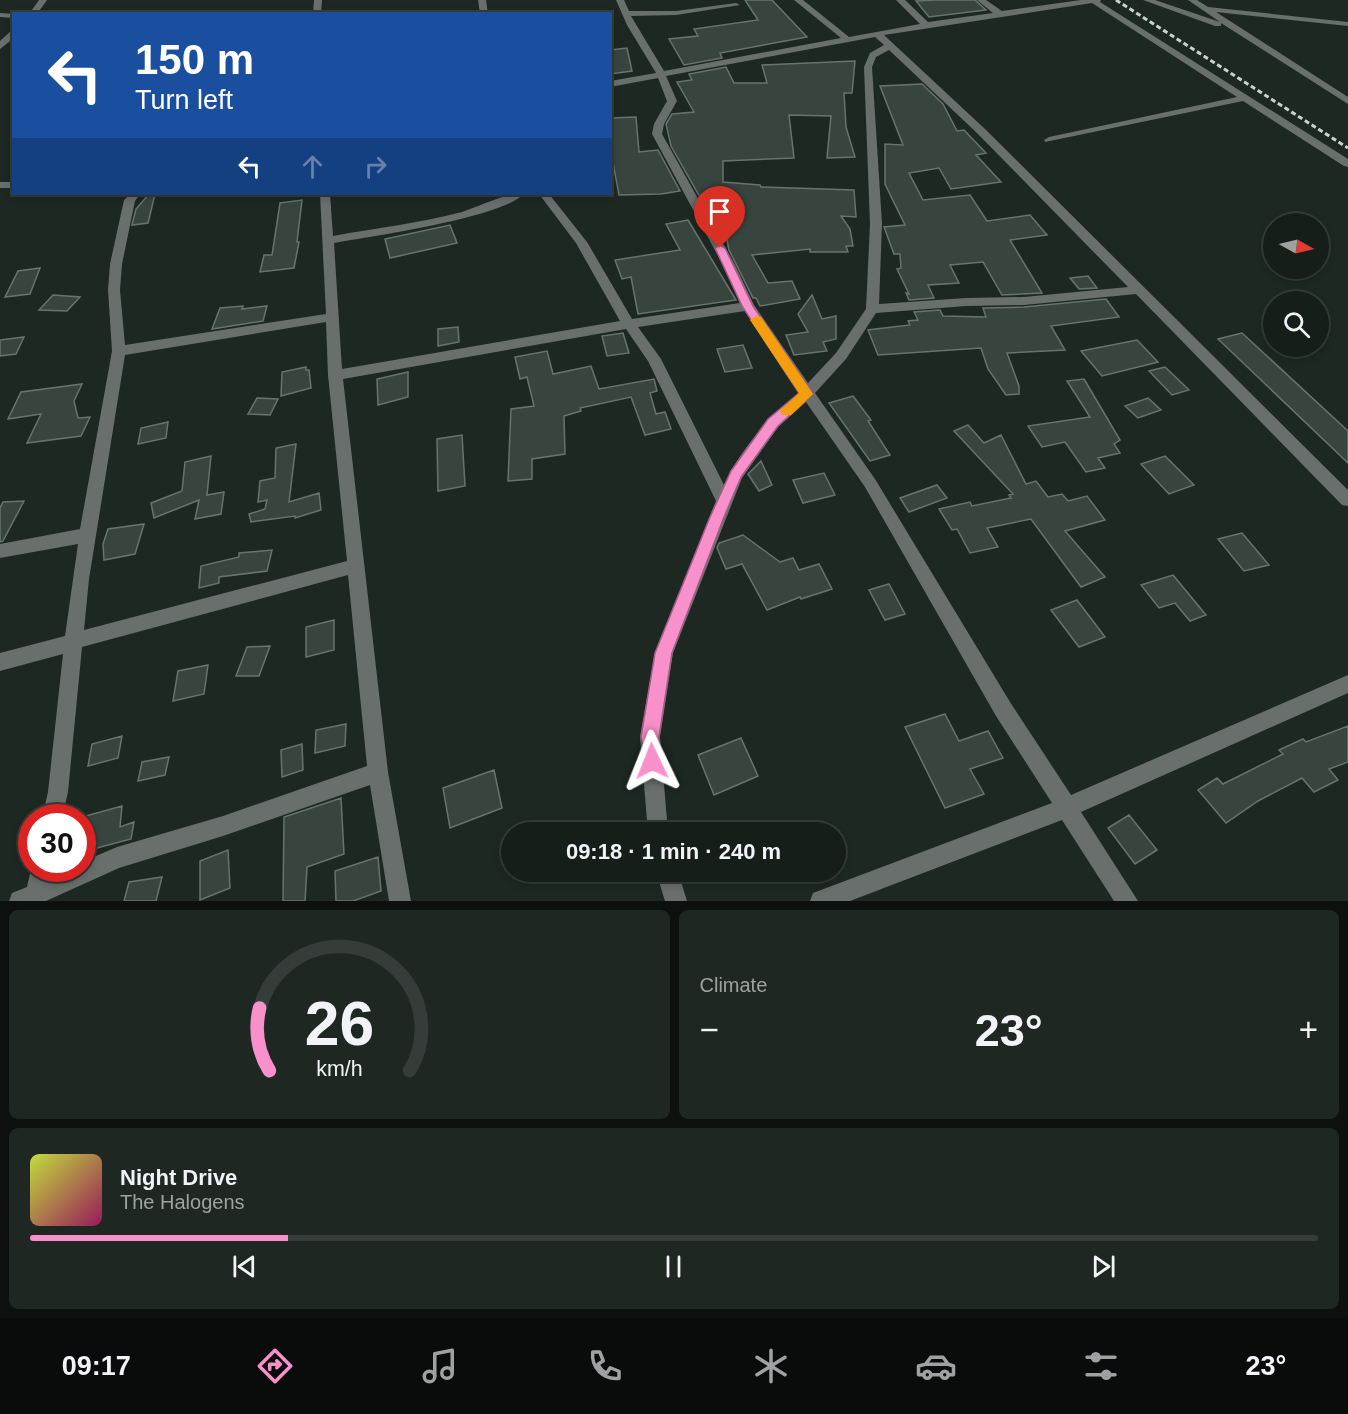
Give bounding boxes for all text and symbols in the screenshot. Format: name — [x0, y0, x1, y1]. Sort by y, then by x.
icon: left — [36, 36, 114, 114]
text: 150 m — [135, 36, 254, 83]
text: Turn left — [135, 85, 233, 115]
icon: left — [233, 150, 266, 183]
icon: ahead — [296, 150, 329, 183]
icon: right — [359, 150, 392, 183]
pin — [694, 186, 745, 248]
icon: arrive — [703, 195, 736, 228]
north arrow — [1263, 213, 1329, 279]
map controls — [1263, 213, 1329, 357]
button: search — [1263, 291, 1329, 357]
position arrow — [620, 729, 684, 793]
speed limit sign: 30 — [18, 804, 96, 882]
text: 09:18 · 1 min · 240 m — [566, 839, 781, 864]
text: Climate — [700, 974, 767, 996]
text: 26 — [305, 989, 374, 1058]
text: 23° — [975, 1005, 1043, 1056]
text: − — [700, 1011, 719, 1048]
text: + — [1299, 1011, 1318, 1048]
text: km/h — [316, 1058, 362, 1082]
text: Night Drive — [120, 1165, 237, 1190]
text: The Halogens — [120, 1191, 245, 1213]
icon: previous — [228, 1250, 261, 1283]
icon: pause — [657, 1250, 690, 1283]
icon: next — [1087, 1250, 1120, 1283]
icon: directions — [254, 1345, 296, 1387]
icon: music — [419, 1345, 461, 1387]
icon: phone — [584, 1345, 626, 1387]
icon: climate — [750, 1345, 792, 1387]
icon: car — [915, 1345, 957, 1387]
icon: filters — [1080, 1345, 1122, 1387]
text: 09:17 — [62, 1351, 131, 1381]
text: 23° — [1245, 1351, 1286, 1381]

